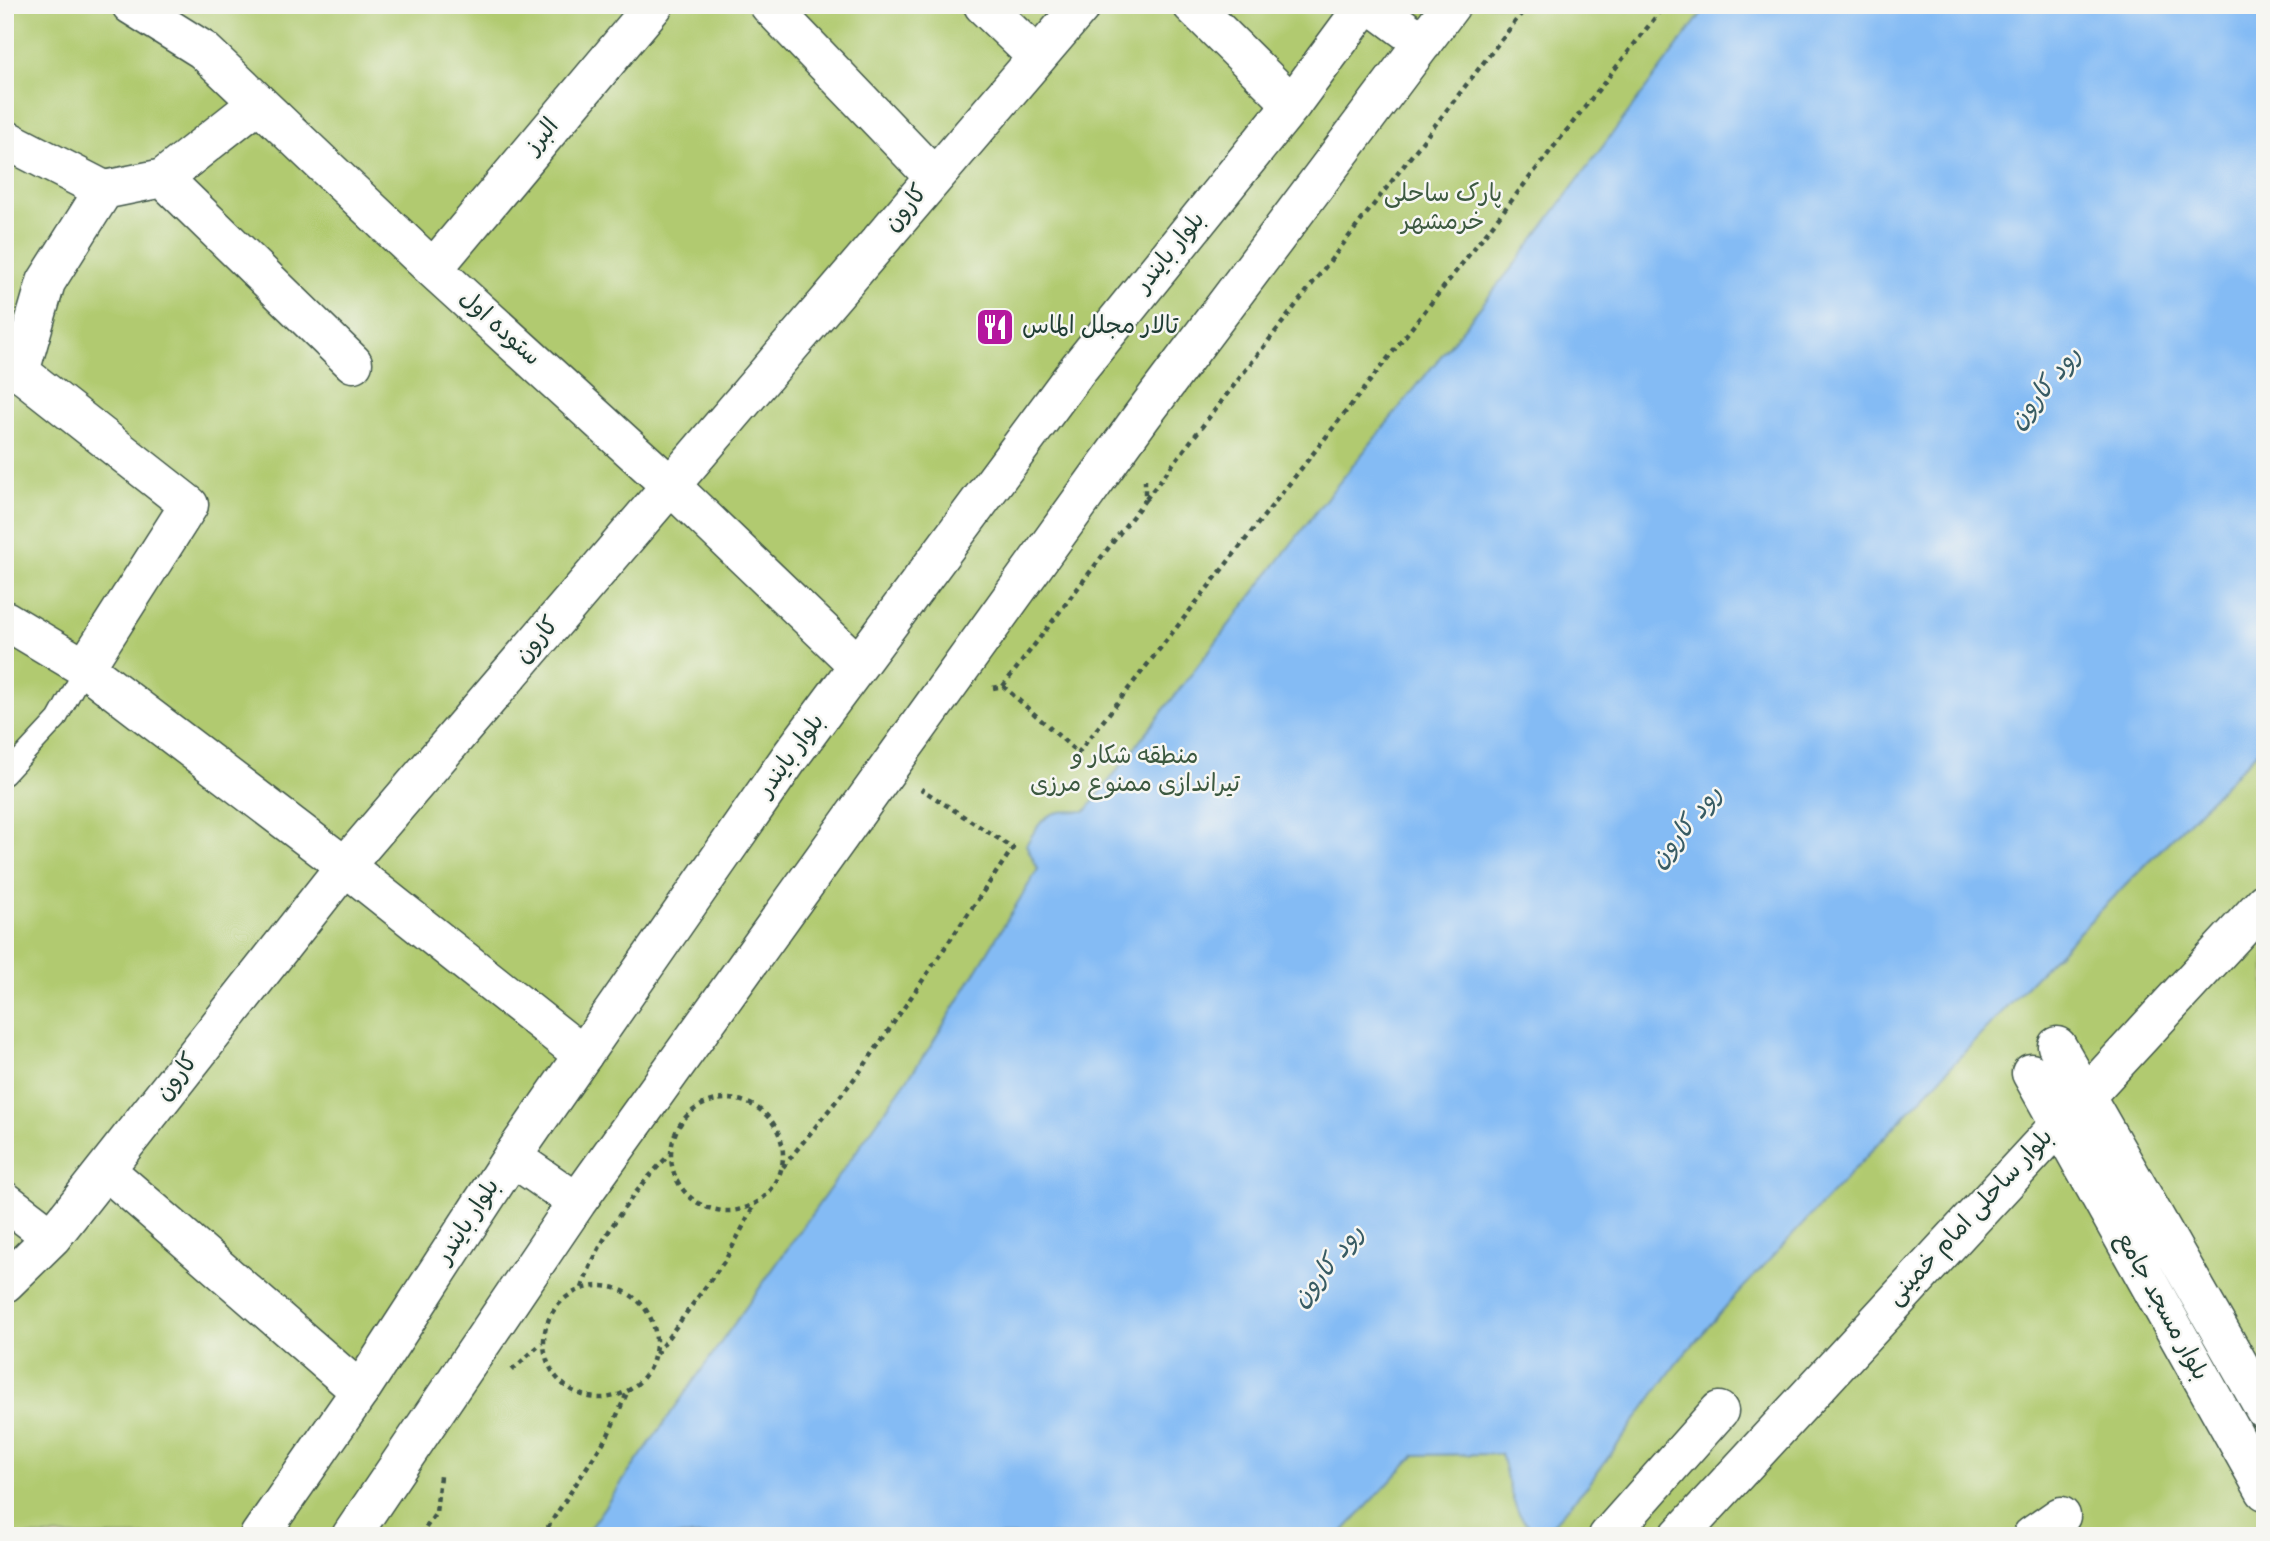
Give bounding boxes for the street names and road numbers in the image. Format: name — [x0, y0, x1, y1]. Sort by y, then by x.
street label: البرز — [516, 111, 569, 164]
street label: کارون — [877, 178, 937, 240]
street label: بلوار بایندر — [1126, 205, 1215, 303]
street label: ستوده اول — [450, 283, 548, 375]
street label: کارون — [508, 610, 568, 672]
street label: بلوار بایندر — [749, 707, 834, 807]
street label: کارون — [148, 1047, 208, 1109]
street label: بلوار ساحلی امام خمینی — [1879, 1122, 2063, 1314]
street label: بلوار بایندر — [427, 1172, 510, 1273]
street label: بلوار مسجد جامع — [2106, 1226, 2216, 1388]

